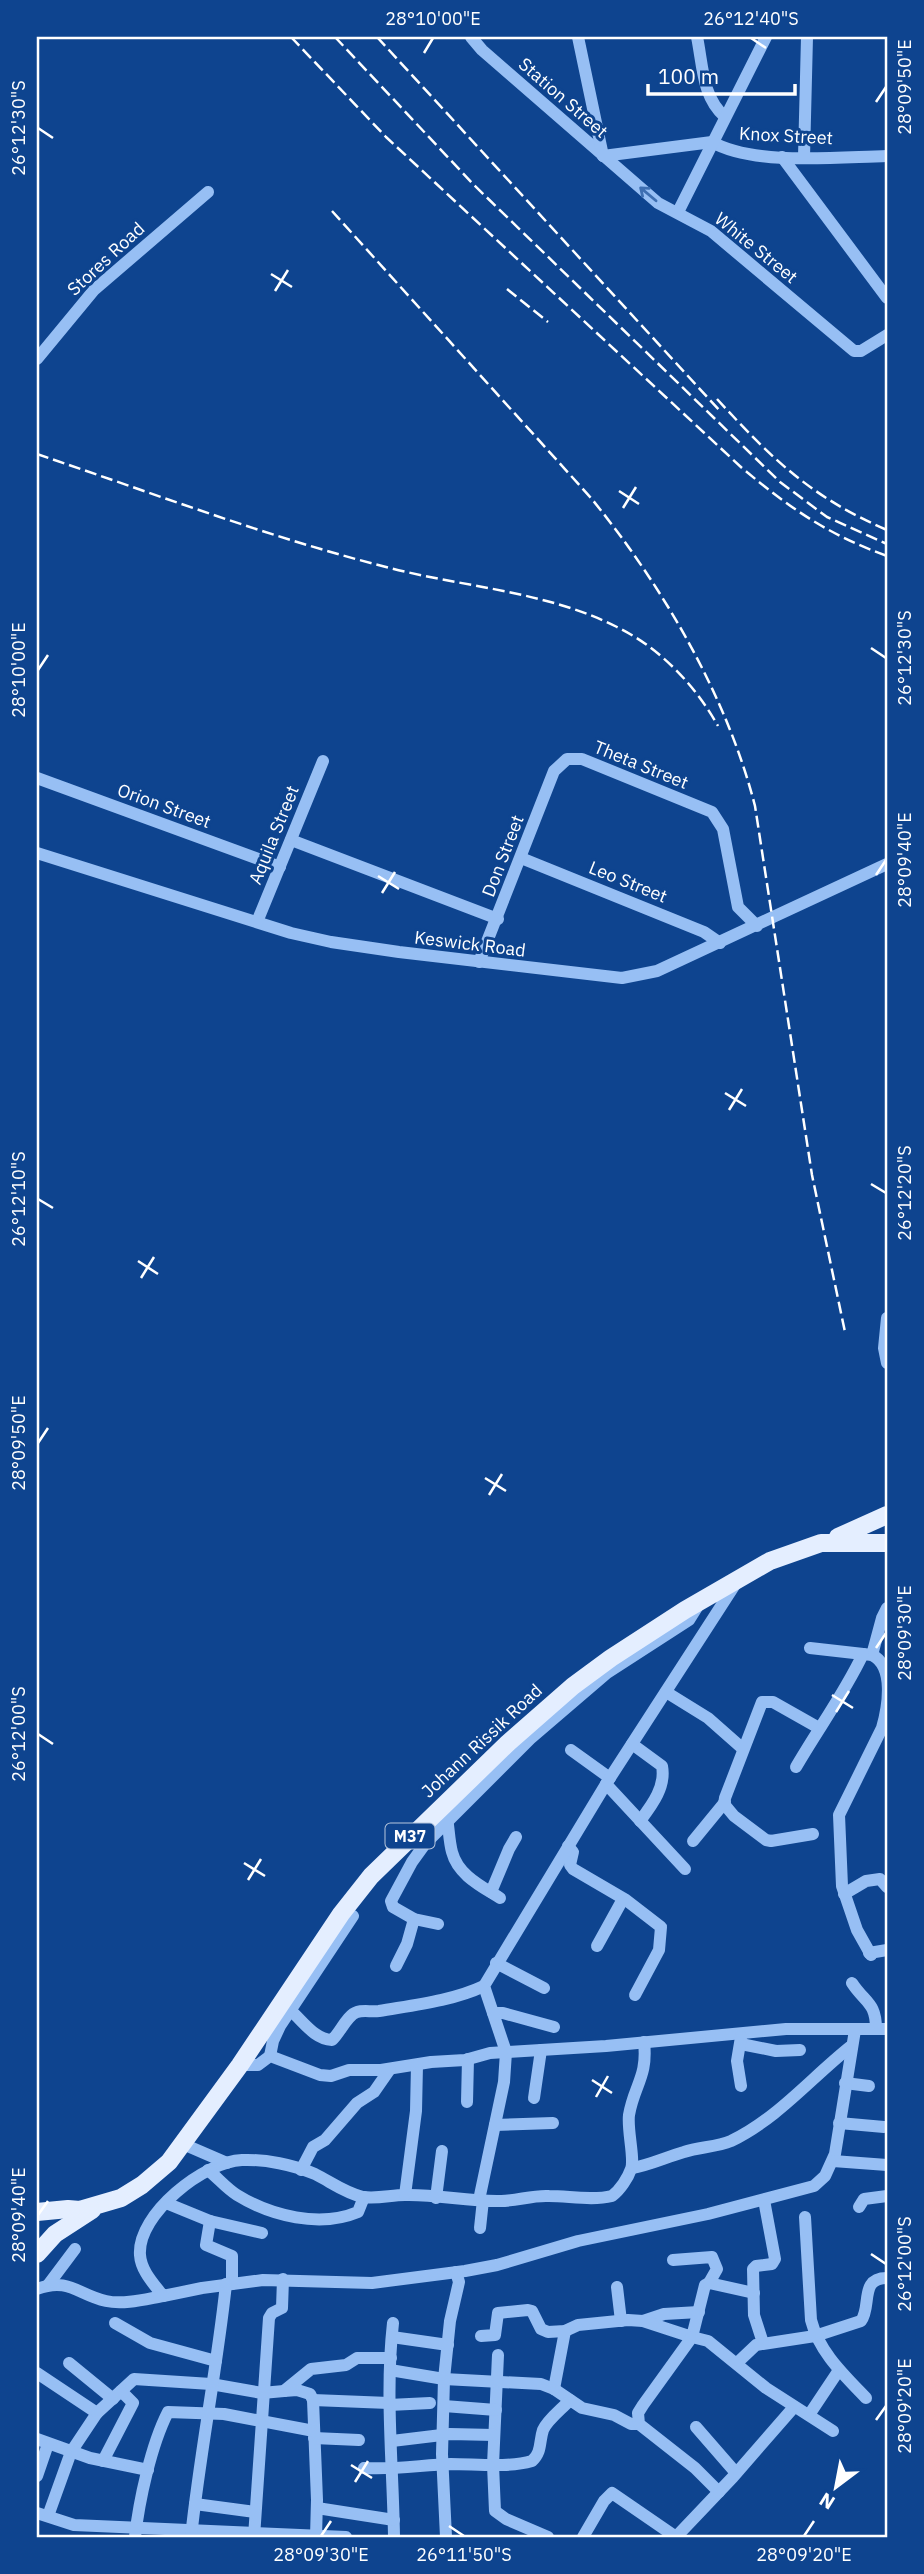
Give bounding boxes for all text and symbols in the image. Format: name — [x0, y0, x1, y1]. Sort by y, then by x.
text: 28°10'00"E — [385, 7, 481, 30]
text: 26°12'40"S — [703, 7, 799, 30]
text: 28°09'50"E — [893, 39, 916, 135]
street label: Station Street — [514, 52, 613, 143]
scale bar — [648, 52, 794, 96]
text: 100 m — [658, 62, 719, 90]
text: 26°12'30"S — [7, 80, 30, 176]
street label: Knox Street — [738, 122, 834, 149]
one-way arrow — [640, 186, 658, 202]
street label: White Street — [710, 207, 803, 288]
street label: Stores Road — [62, 217, 149, 300]
text: 26°12'30"S — [893, 610, 916, 706]
text: 28°10'00"E — [7, 622, 30, 718]
street label: Theta Street — [591, 735, 692, 794]
street label: Orion Street — [114, 778, 214, 833]
street label: Aquila Street — [243, 782, 304, 888]
street label: Don Street — [476, 812, 529, 900]
text: 28°09'40"E — [893, 812, 916, 908]
street label: Leo Street — [586, 855, 671, 908]
street label: Keswick Road — [413, 925, 527, 962]
text: 26°12'20"S — [893, 1145, 916, 1241]
text: 26°12'10"S — [7, 1151, 30, 1247]
text: 28°09'50"E — [7, 1395, 30, 1491]
text: 28°09'30"E — [893, 1585, 916, 1681]
street label: Johann Rissik Road — [416, 1679, 547, 1803]
text: 26°12'00"S — [7, 1686, 30, 1782]
road number: M37 — [386, 1824, 434, 1848]
text: 28°09'40"E — [7, 2167, 30, 2263]
text: 26°12'00"S — [893, 2216, 916, 2312]
text: 28°09'20"E — [893, 2358, 916, 2454]
north arrow — [802, 2452, 872, 2522]
text: N — [815, 2488, 839, 2515]
text: 28°09'30"E — [273, 2543, 369, 2566]
text: 26°11'50"S — [416, 2543, 512, 2566]
text: 28°09'20"E — [756, 2543, 852, 2566]

